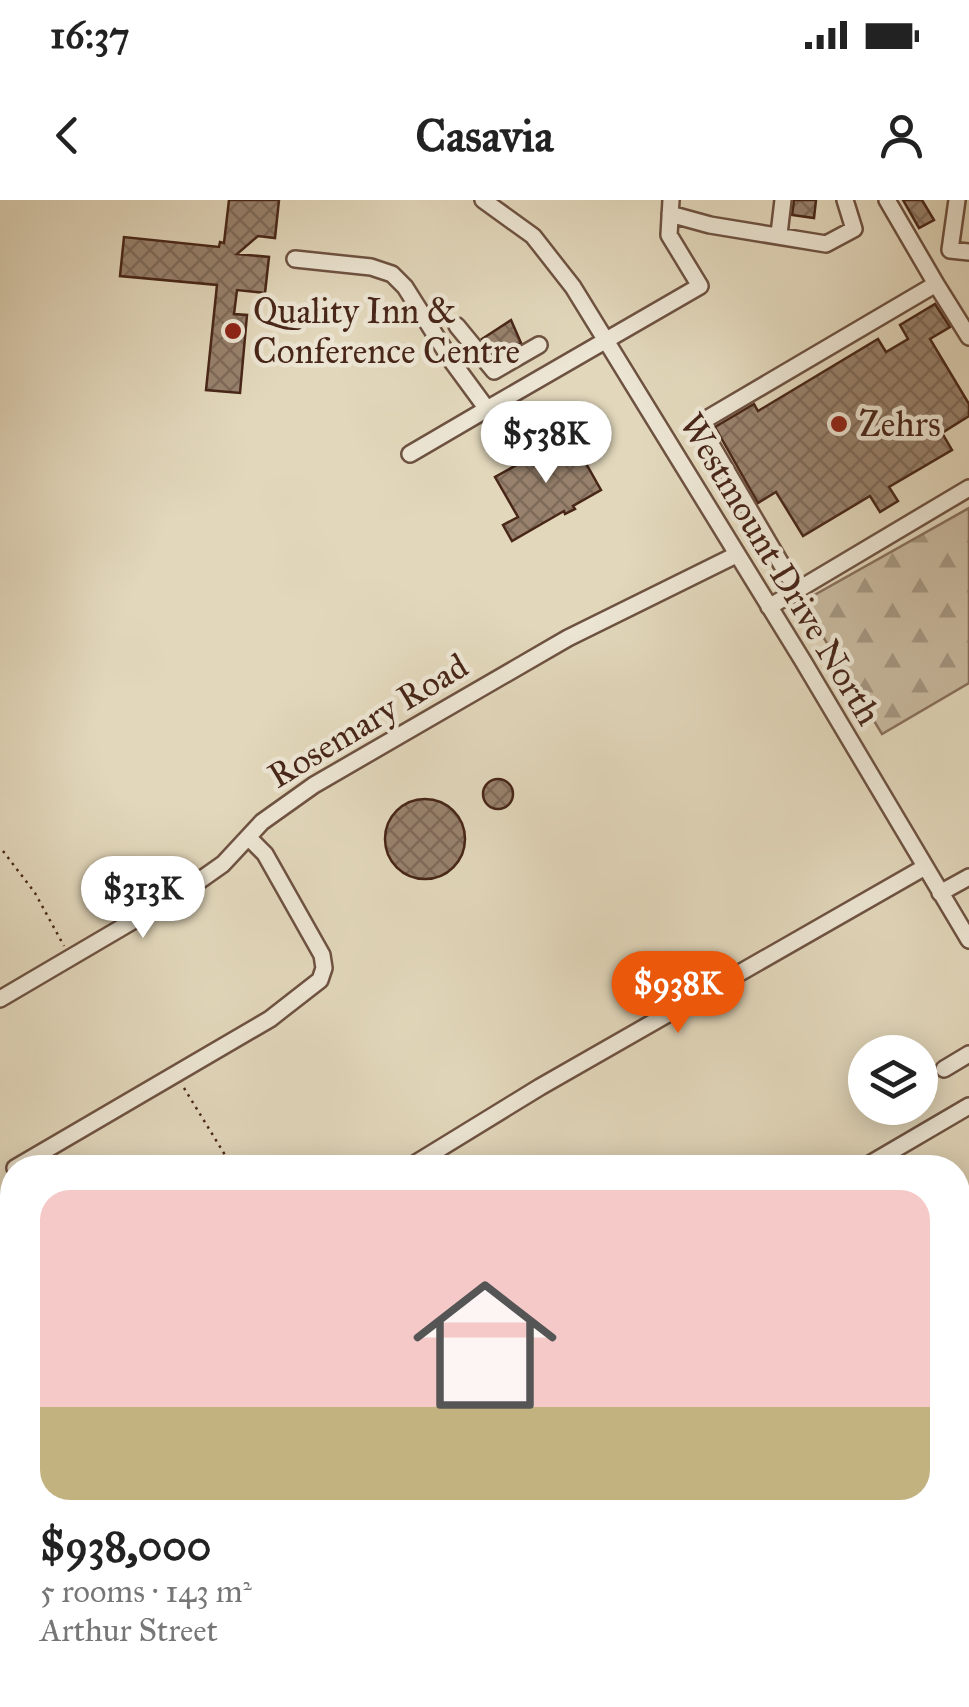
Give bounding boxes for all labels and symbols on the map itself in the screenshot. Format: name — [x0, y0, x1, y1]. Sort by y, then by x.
place label: Quality Inn & Conference Centre — [253, 290, 520, 373]
marker: Quality Inn & Conference Centre — [222, 320, 244, 342]
pin: $538K — [476, 401, 616, 486]
place label: Zehrs — [859, 403, 941, 446]
street label: Westmount Drive North — [670, 405, 890, 733]
marker: Zehrs — [828, 413, 850, 435]
street label: Rosemary Road — [260, 644, 476, 797]
pin: $313K — [73, 856, 213, 941]
pin: $938K — [608, 951, 748, 1036]

